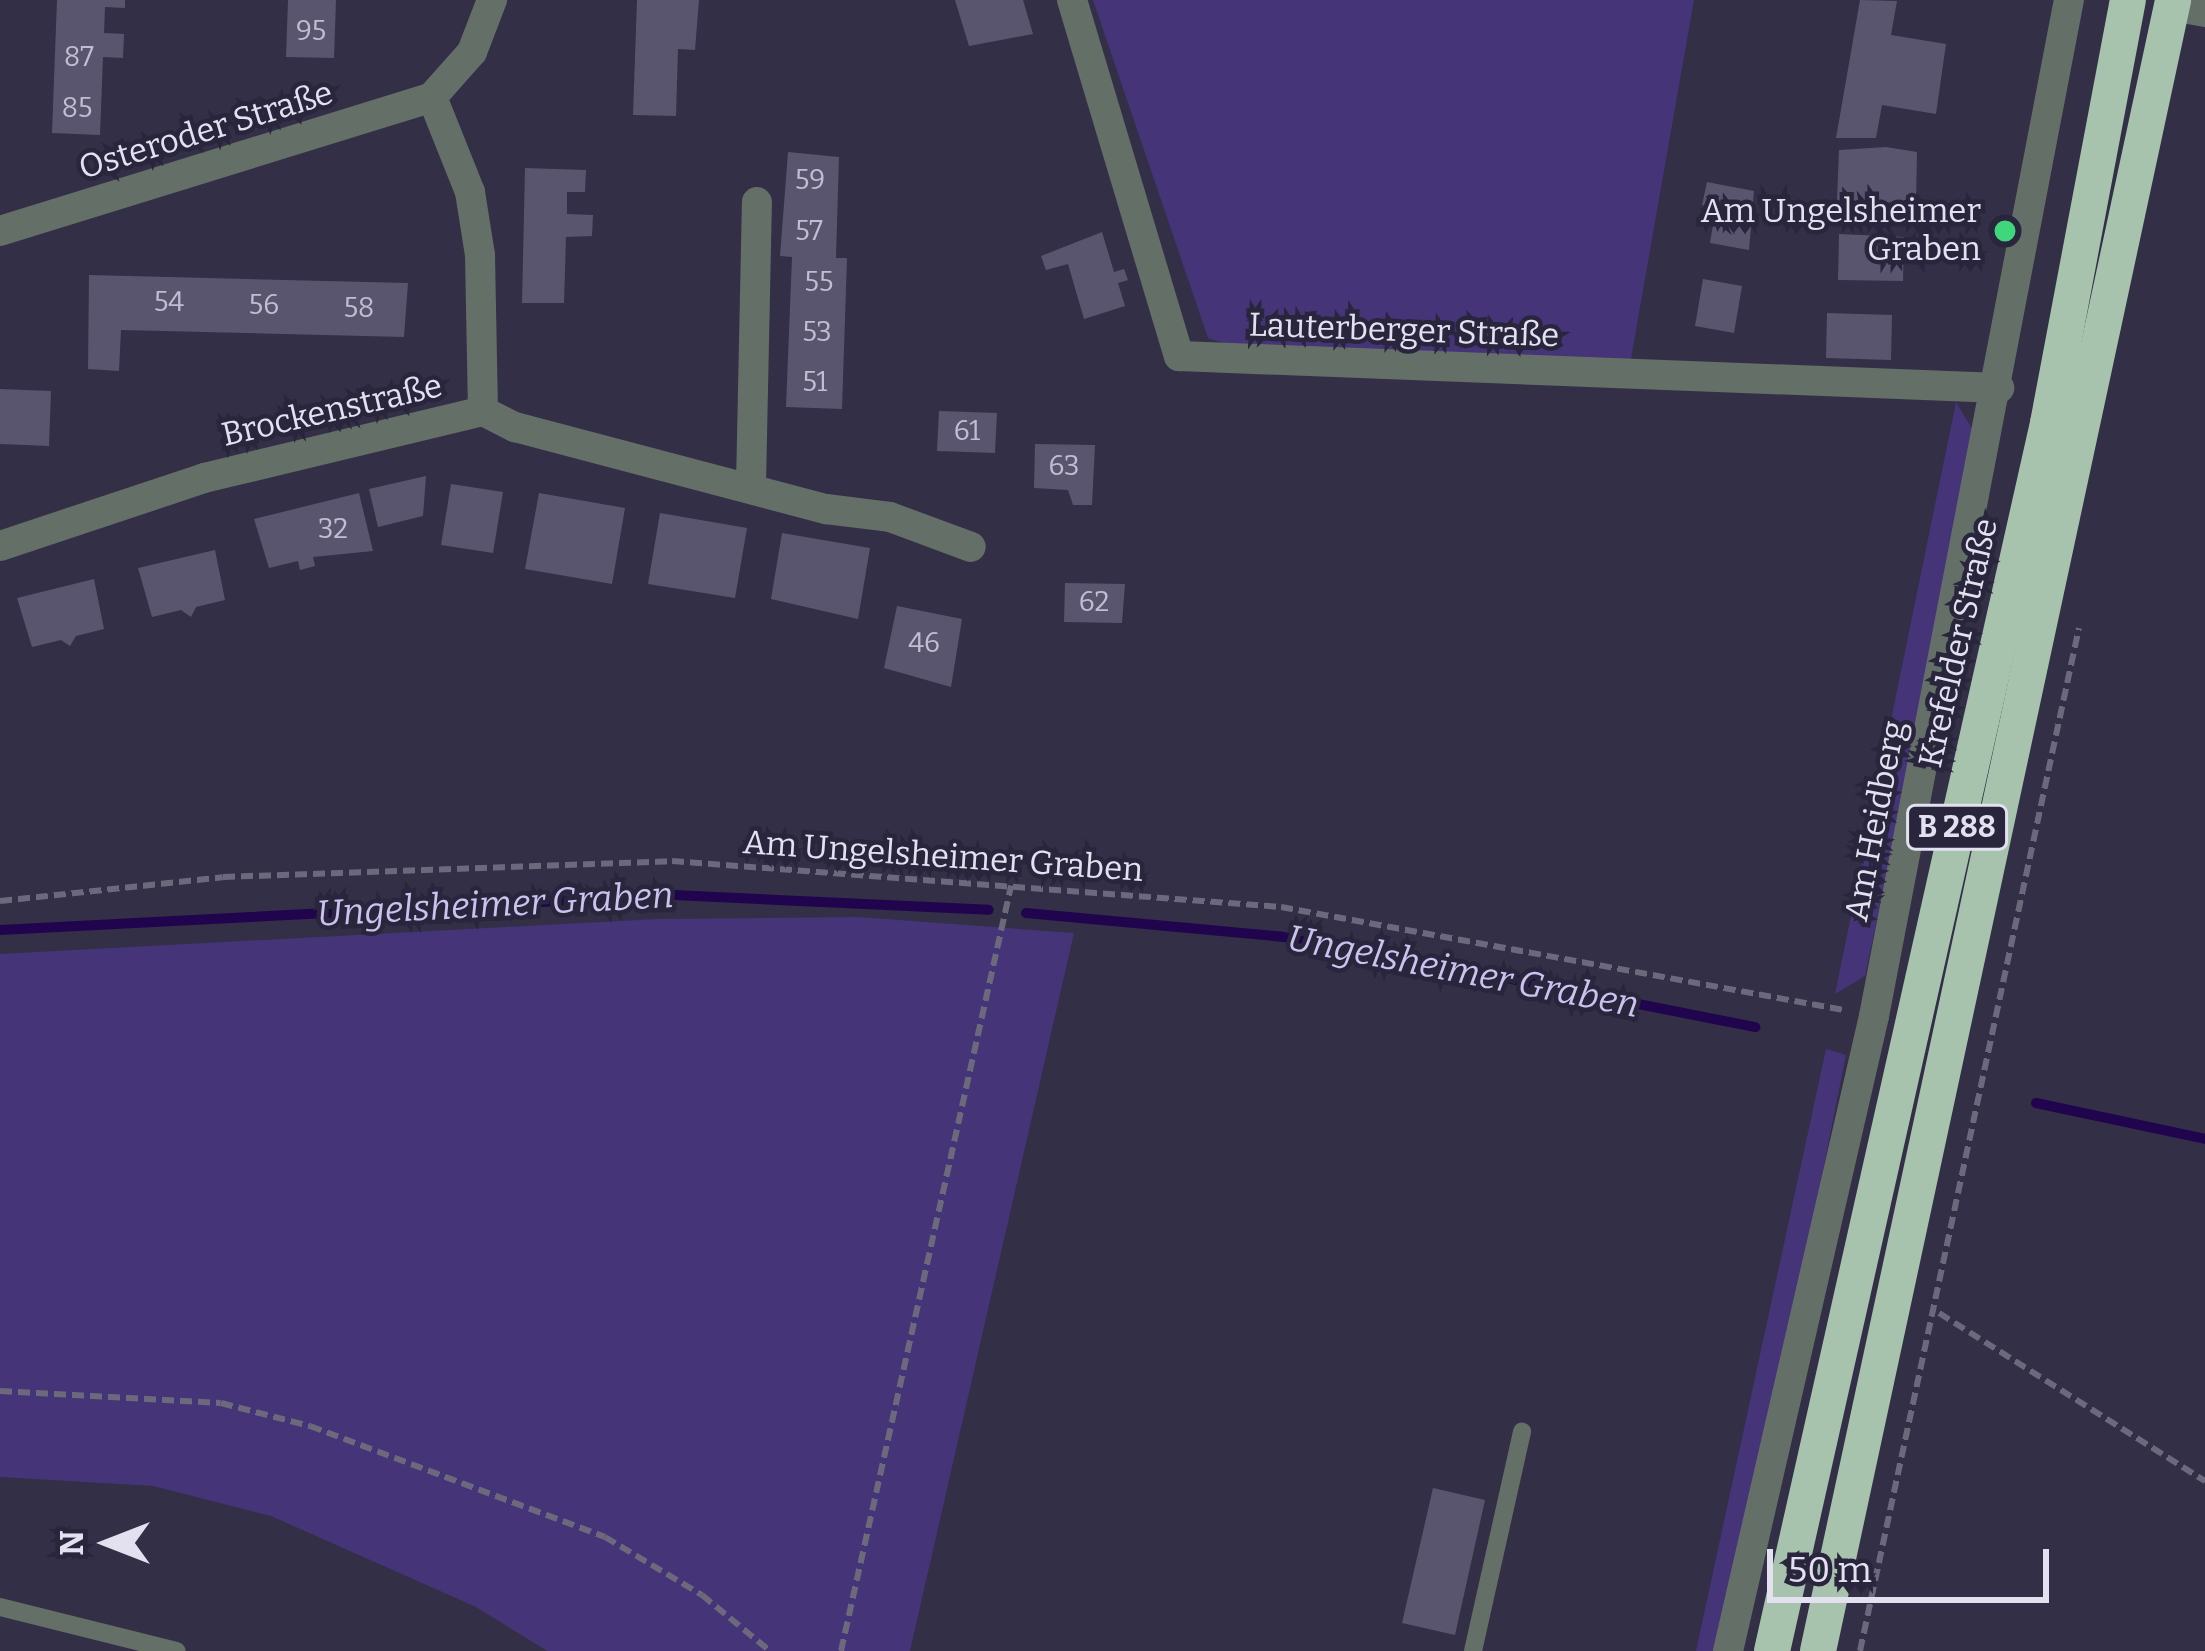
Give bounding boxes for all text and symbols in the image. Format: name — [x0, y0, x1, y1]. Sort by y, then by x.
house number: 95 — [296, 16, 326, 48]
house number: 87 — [64, 42, 94, 74]
street label: Osteroder Straße — [74, 74, 338, 188]
house number: 85 — [62, 93, 92, 125]
house number: 59 — [795, 165, 825, 197]
place label: Am Ungelsheimer Graben — [1701, 192, 1981, 270]
house number: 57 — [795, 216, 823, 248]
marker: Am Ungelsheimer Graben — [1992, 218, 2018, 244]
house number: 55 — [805, 267, 833, 299]
house number: 54 — [154, 287, 184, 319]
house number: 56 — [249, 290, 279, 322]
house number: 58 — [344, 293, 374, 325]
street label: Lauterberger Straße — [1248, 306, 1560, 356]
house number: 53 — [802, 317, 832, 349]
street label: Brockenstraße — [218, 366, 446, 456]
house number: 51 — [802, 367, 828, 399]
house number: 61 — [954, 416, 980, 448]
house number: 63 — [1049, 451, 1079, 483]
house number: 32 — [318, 514, 348, 546]
street label: Krefelder Straße — [1911, 515, 2007, 771]
house number: 62 — [1079, 587, 1109, 619]
house number: 46 — [908, 628, 940, 660]
street label: Am Heidberg — [1837, 717, 1915, 925]
road number: B 288 — [1906, 803, 2008, 851]
street label: Am Ungelsheimer Graben — [742, 823, 1144, 891]
water label: Ungelsheimer Graben — [316, 874, 674, 936]
water label: Ungelsheimer Graben — [1284, 917, 1642, 1027]
north arrow — [48, 1483, 168, 1603]
scale bar — [1773, 1525, 2055, 1599]
text: N — [52, 1530, 92, 1556]
text: 50 m — [1788, 1548, 1872, 1592]

